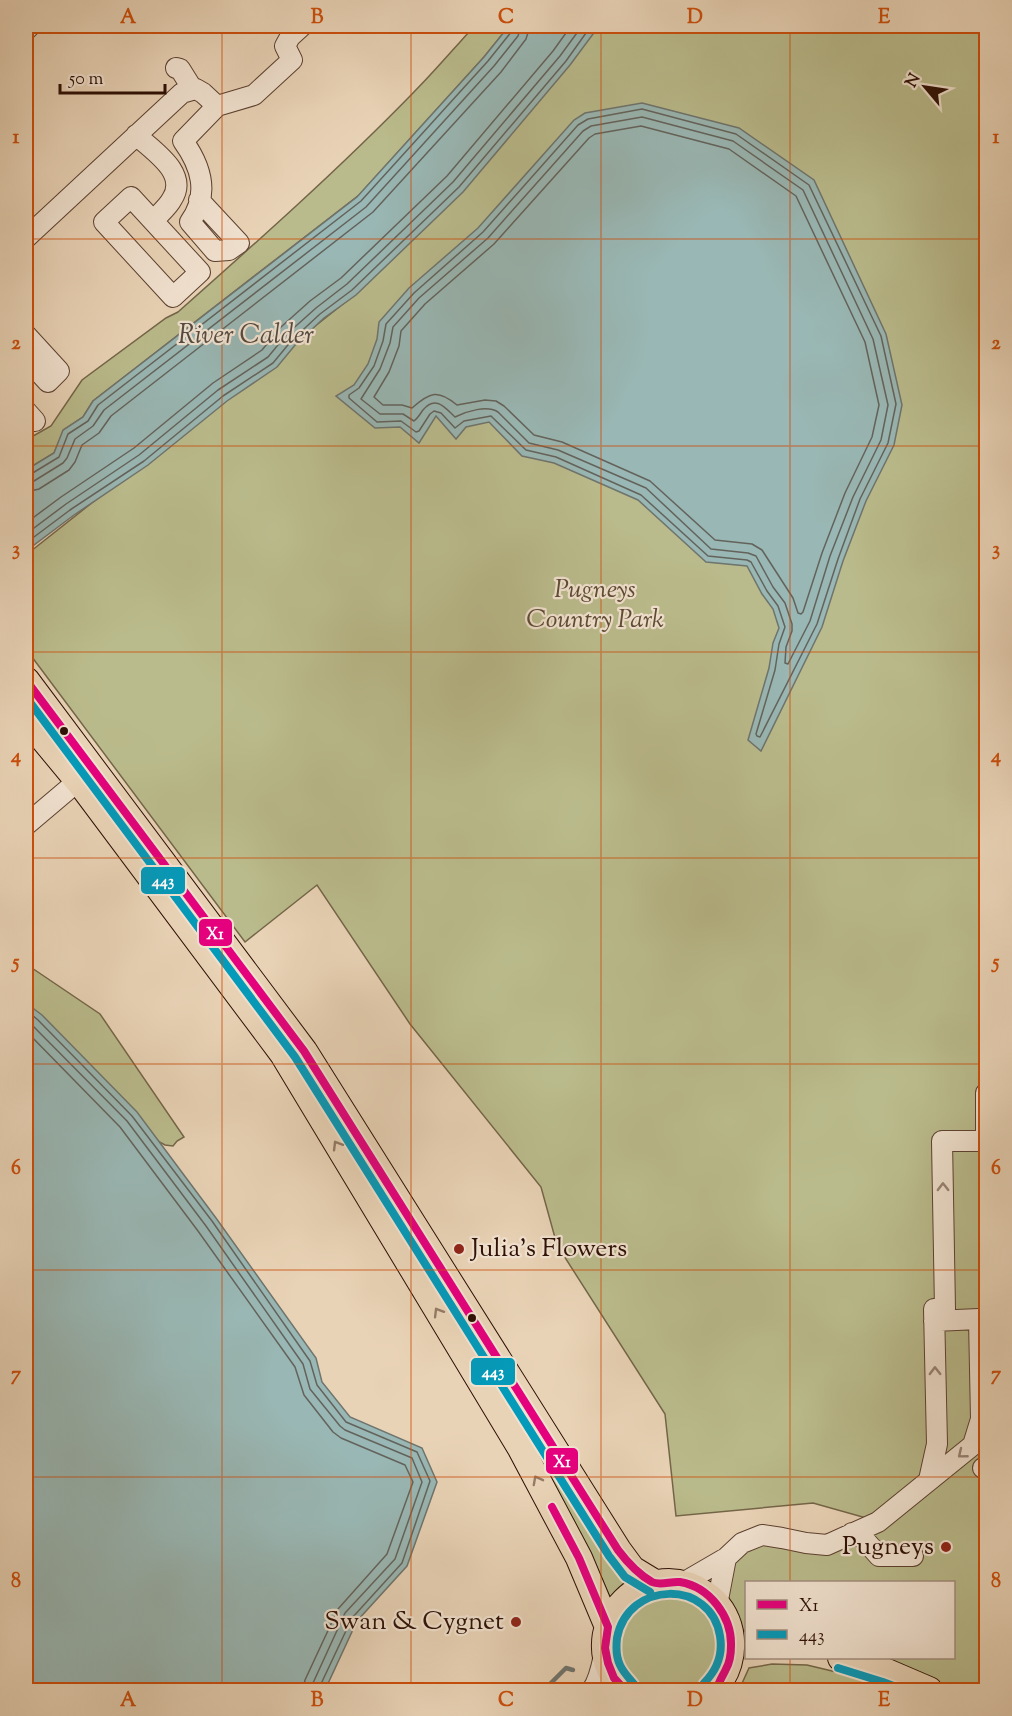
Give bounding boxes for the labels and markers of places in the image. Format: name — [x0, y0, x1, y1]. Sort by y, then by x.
unlabelled marker — [58, 725, 70, 737]
place label: Julia's Flowers — [469, 1231, 627, 1268]
marker: Julia's Flowers — [452, 1242, 466, 1256]
unlabelled marker — [466, 1312, 478, 1324]
place label: Pugneys — [842, 1529, 934, 1566]
marker: Pugneys — [939, 1540, 953, 1554]
place label: Swan & Cygnet — [324, 1604, 504, 1641]
marker: Swan & Cygnet — [509, 1615, 523, 1629]

